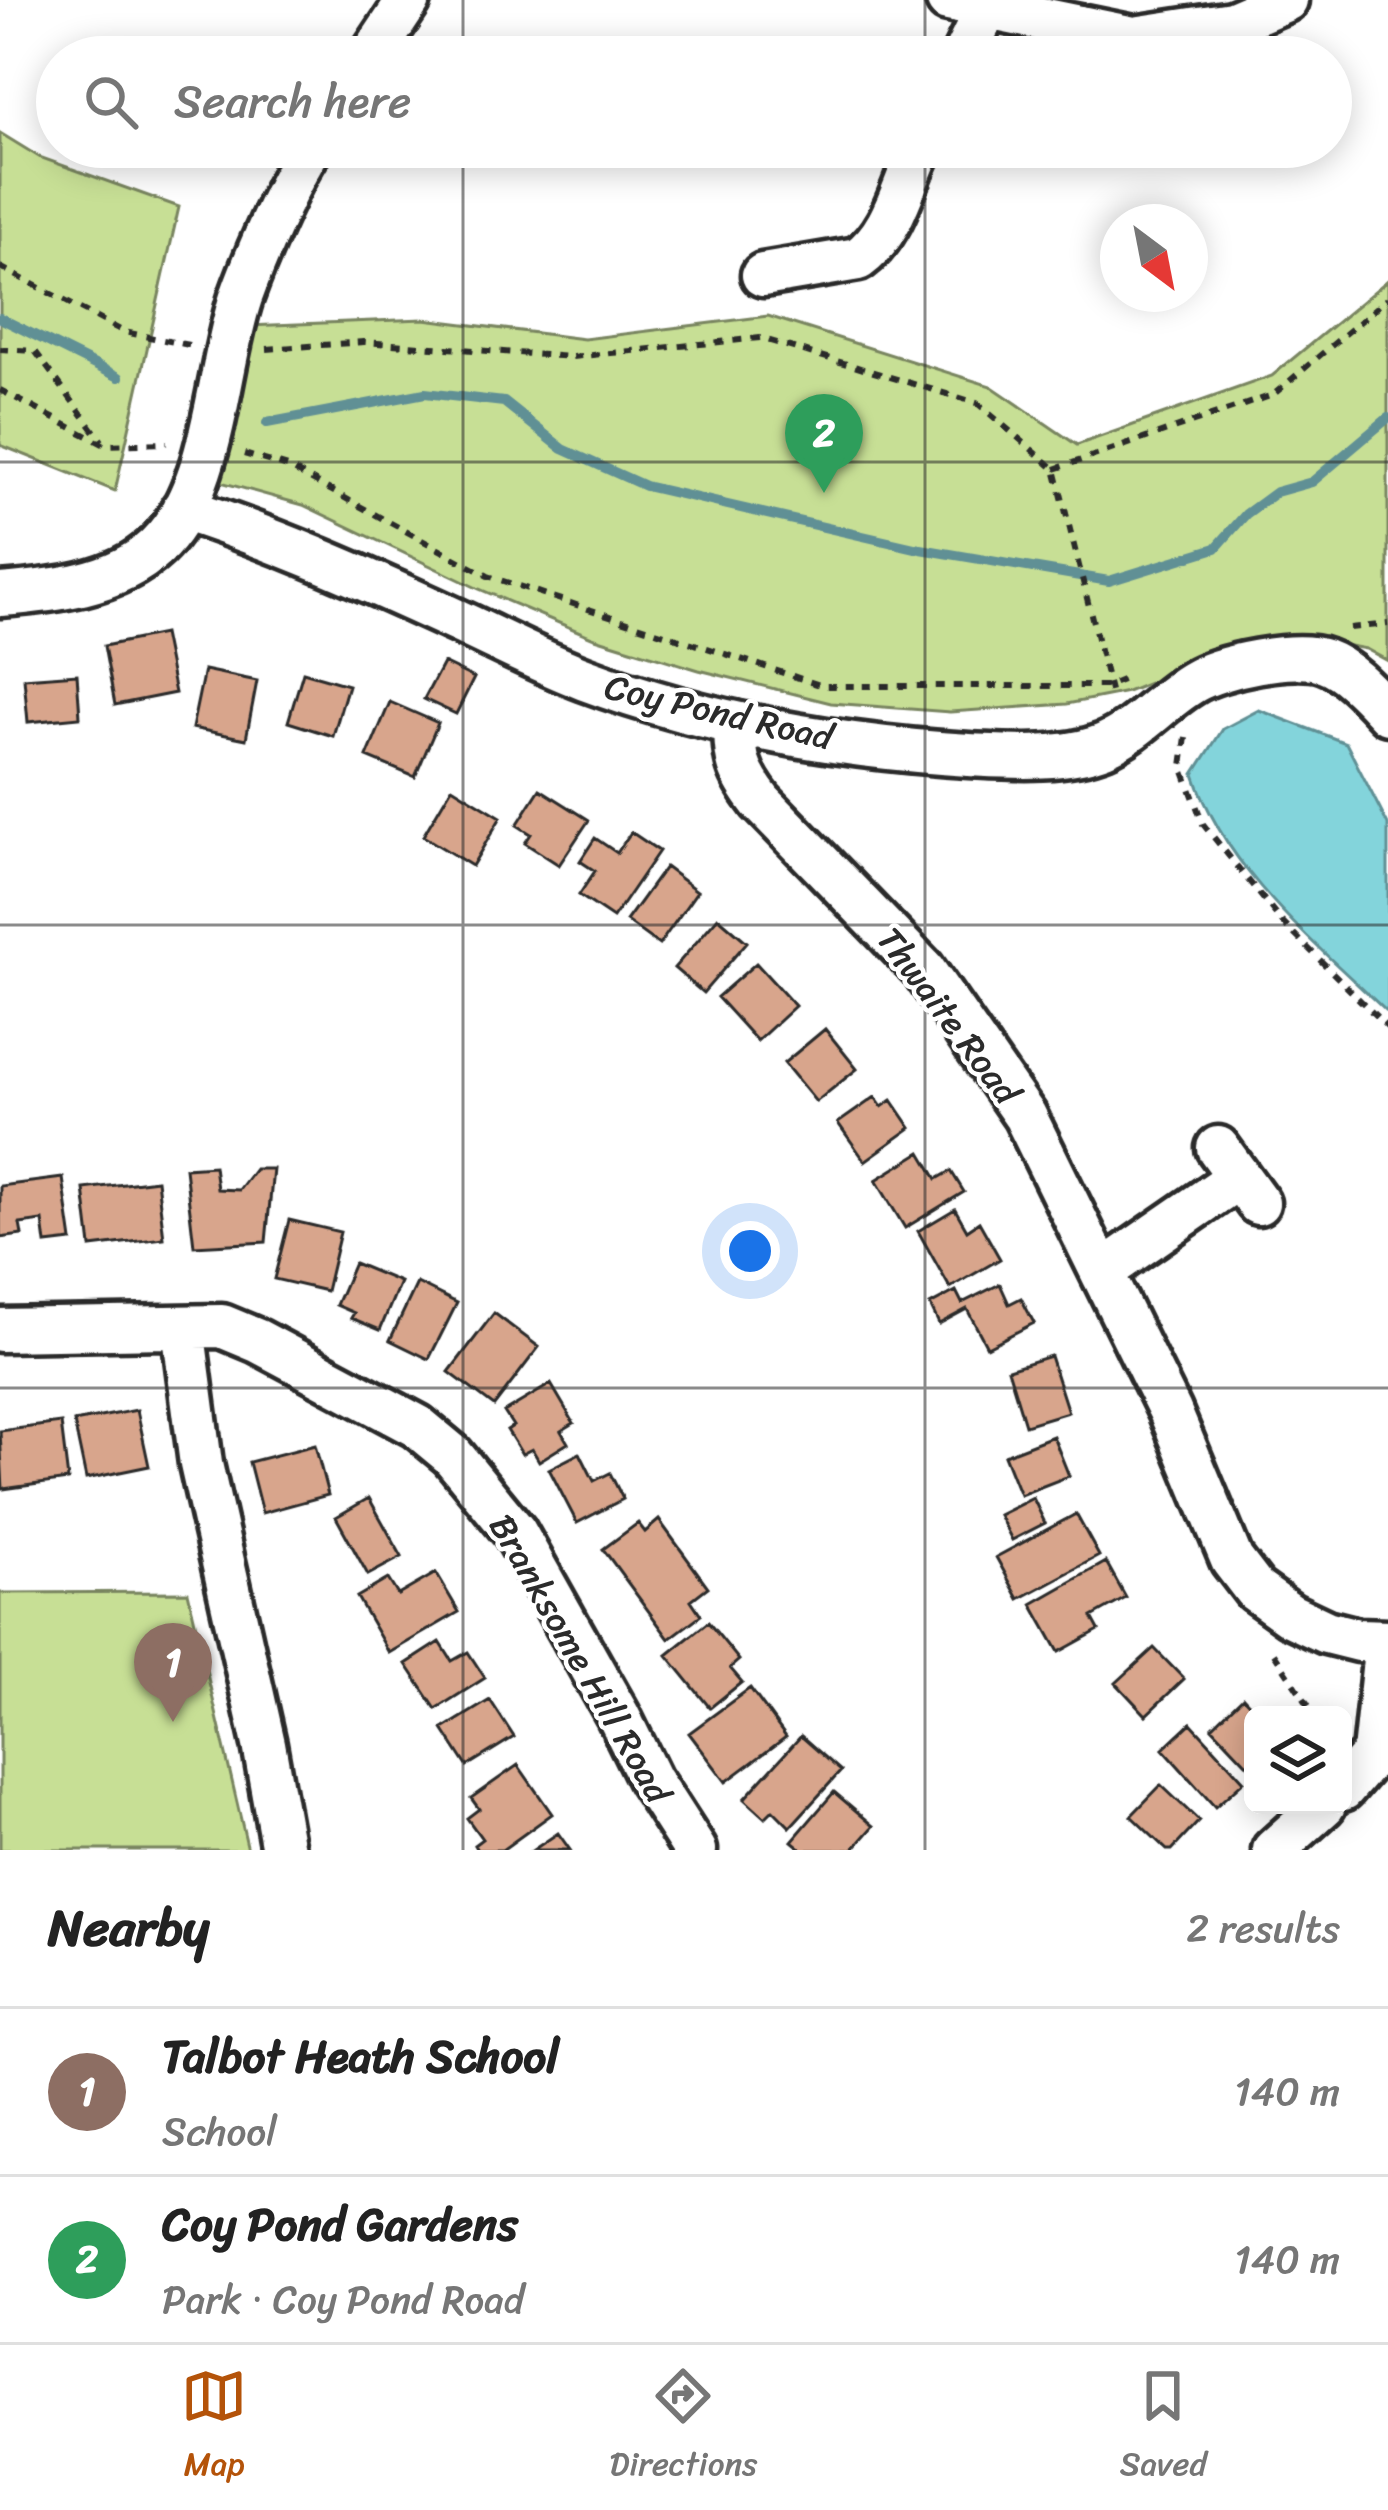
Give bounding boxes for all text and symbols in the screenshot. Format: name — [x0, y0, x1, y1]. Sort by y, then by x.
search box — [36, 36, 1352, 168]
text: Search here — [174, 62, 411, 142]
icon: search — [78, 69, 144, 135]
north arrow — [1100, 204, 1208, 312]
pin: 2 — [785, 394, 863, 493]
street label: Coy Pond Road — [598, 655, 842, 770]
street label: Thwaite Road — [859, 912, 1039, 1121]
your location — [720, 1221, 780, 1281]
street label: Branksome Hill Road — [471, 1501, 690, 1817]
pin: 1 — [134, 1623, 212, 1722]
map controls — [1244, 1706, 1352, 1814]
button: layers — [1244, 1706, 1352, 1814]
text: Nearby — [48, 1883, 209, 1973]
text: 2 results — [1186, 1894, 1340, 1963]
text: Talbot Heath School — [162, 2017, 559, 2097]
text: 1 — [79, 2057, 95, 2126]
text: 140 m — [1234, 2057, 1340, 2126]
text: School — [162, 2097, 277, 2166]
text: Coy Pond Gardens — [162, 2185, 518, 2265]
text: 2 — [76, 2225, 98, 2294]
text: 140 m — [1234, 2225, 1340, 2294]
text: Park · Coy Pond Road — [162, 2265, 524, 2334]
tab: Map — [181, 2363, 247, 2493]
tab: Directions — [610, 2363, 757, 2493]
tab: Saved — [1120, 2363, 1207, 2493]

